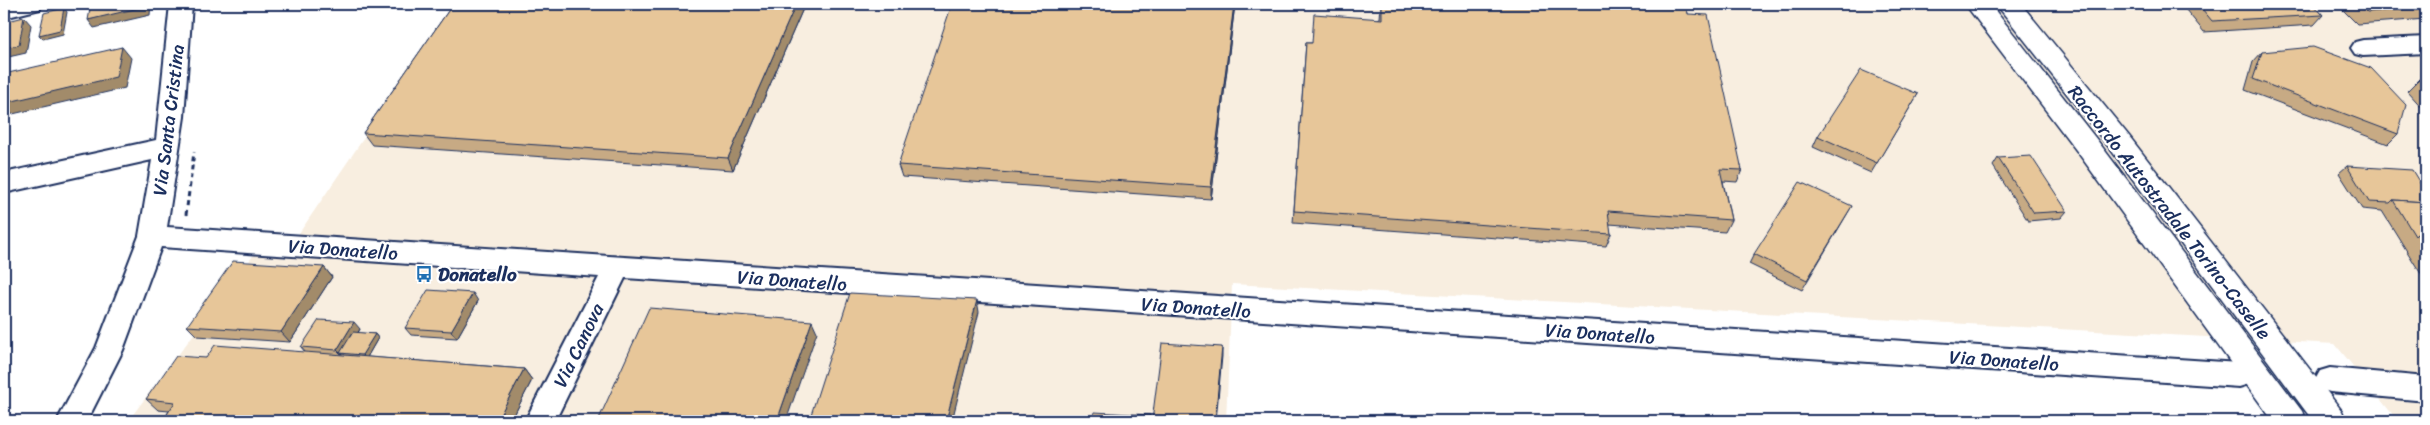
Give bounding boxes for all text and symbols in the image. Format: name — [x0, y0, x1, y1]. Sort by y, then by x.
street label: Via Santa Cristina — [143, 42, 194, 198]
street label: Raccordo Autostradale Torino-Caselle — [2059, 78, 2280, 347]
street label: Via Donatello — [287, 229, 399, 270]
place label: Donatello — [438, 258, 517, 291]
street label: Via Donatello — [736, 260, 848, 301]
bus stop icon: Donatello — [414, 264, 434, 284]
street label: Via Donatello — [1140, 287, 1252, 328]
street label: Via Canova — [544, 297, 613, 393]
street label: Via Donatello — [1544, 313, 1656, 354]
street label: Via Donatello — [1948, 340, 2060, 381]

